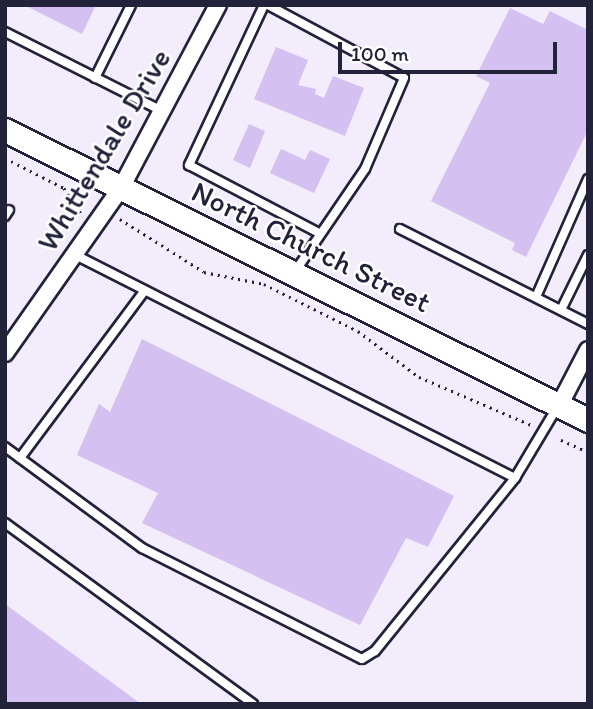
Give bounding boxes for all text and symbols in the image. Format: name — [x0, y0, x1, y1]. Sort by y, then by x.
scale bar — [341, 28, 560, 72]
text: 100 m — [351, 41, 409, 66]
street label: Whittendale Drive — [29, 42, 179, 258]
street label: North Church Street — [186, 174, 436, 320]

